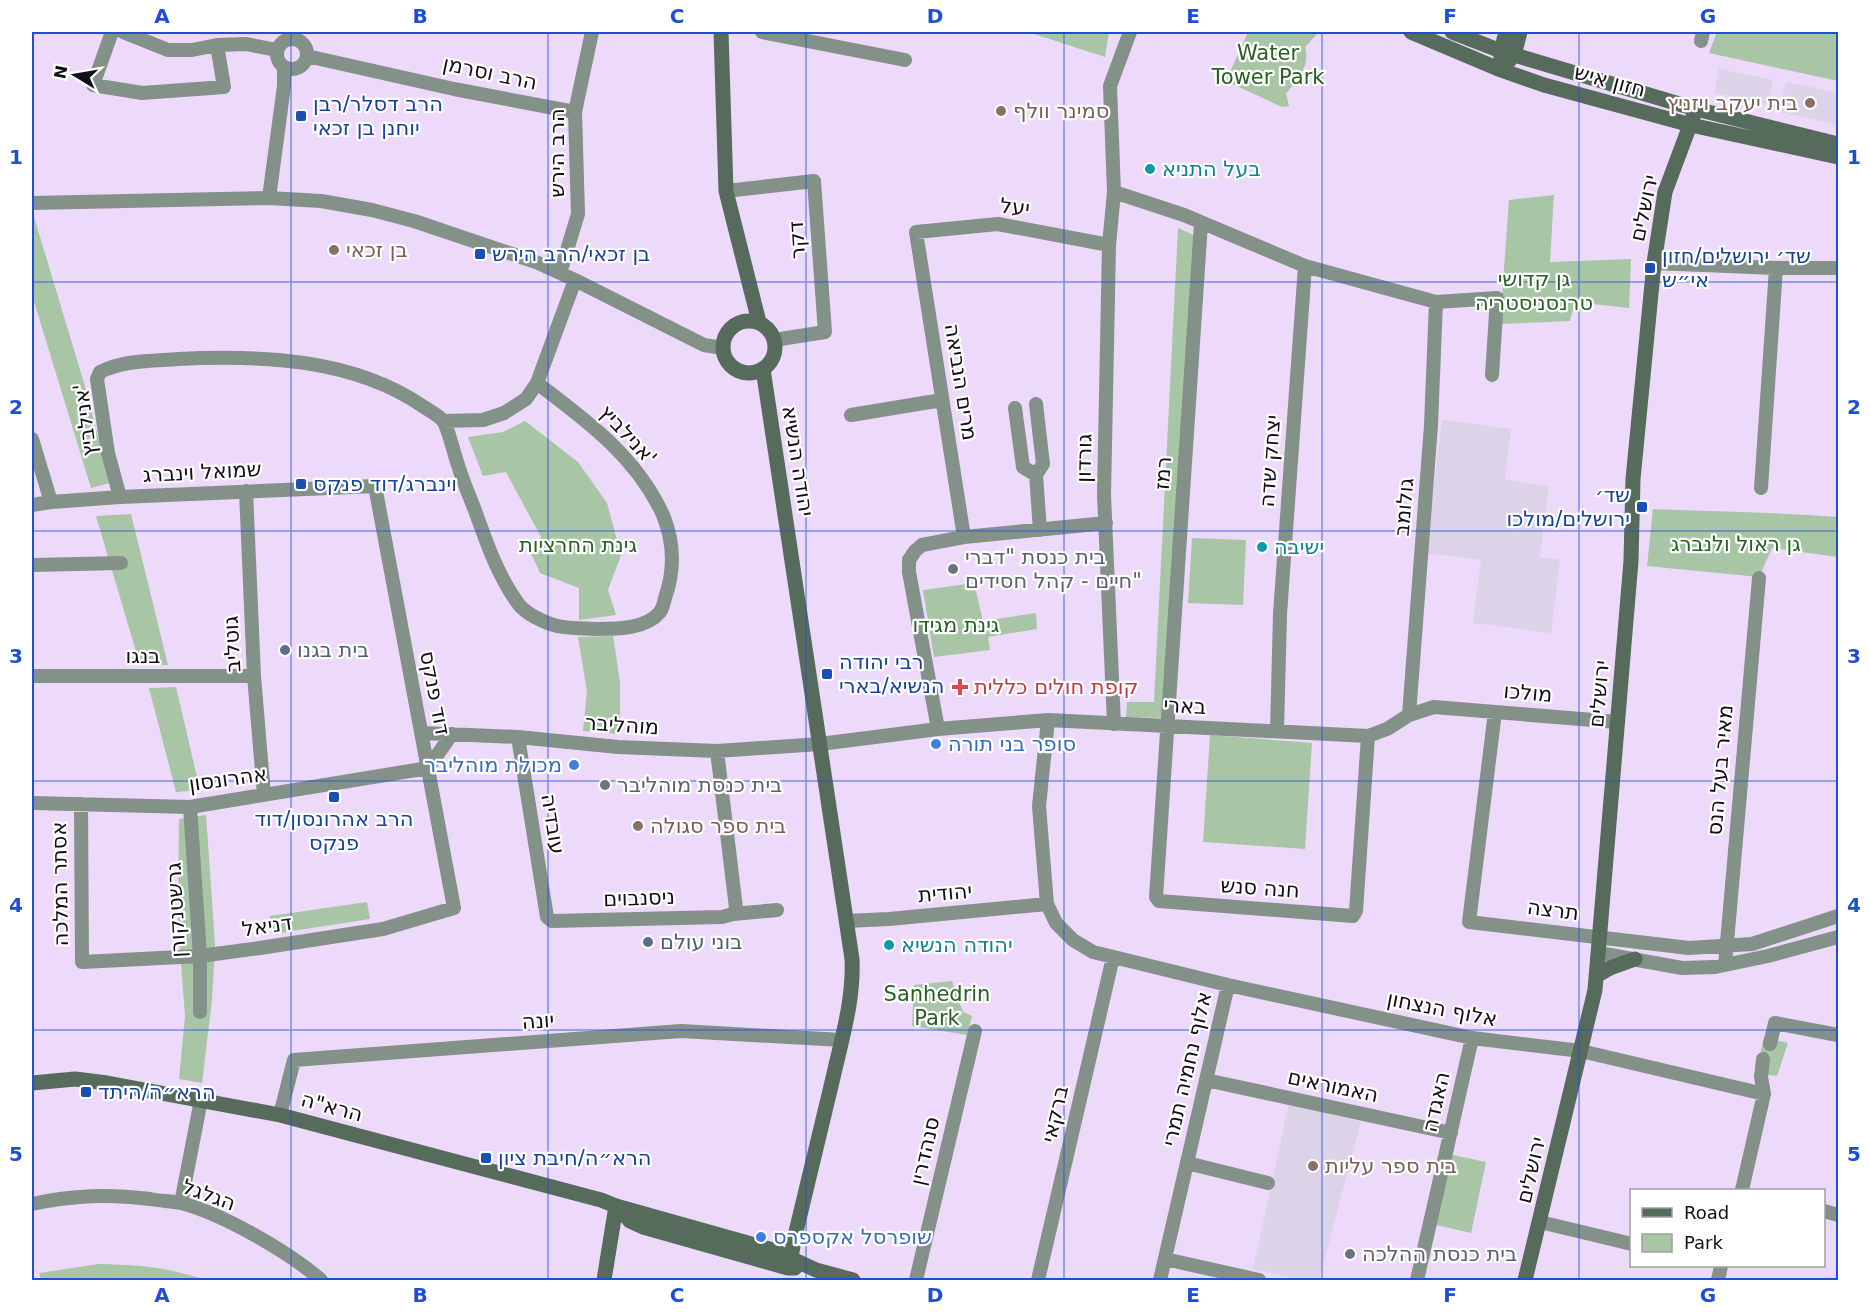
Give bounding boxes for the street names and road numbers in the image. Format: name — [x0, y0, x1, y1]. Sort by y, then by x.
street label: הרב וסרמן — [441, 51, 539, 95]
street label: חזון איש — [1572, 60, 1648, 102]
street label: הרב הירש — [545, 108, 569, 198]
street label: ירושלים — [1625, 172, 1663, 244]
street label: יעל — [999, 193, 1031, 221]
street label: דקר — [784, 220, 810, 260]
street label: מרים הנביאה — [940, 322, 982, 442]
street label: אנילביץ' — [69, 382, 101, 458]
street label: אנילביץ' — [594, 400, 662, 470]
street label: יהודה הנשיא — [777, 404, 819, 518]
street label: יצחק שדה — [1255, 414, 1285, 508]
street label: גורדון — [1072, 433, 1096, 483]
street label: רמז — [1150, 456, 1176, 490]
street label: שמואל וינברג — [142, 457, 262, 487]
street label: גולומב — [1389, 477, 1419, 537]
street label: גוטליב — [219, 615, 245, 673]
street label: בנגו — [126, 644, 160, 668]
street label: דוד פנקס — [415, 649, 455, 737]
street label: ירושלים — [1584, 659, 1614, 729]
street label: מולכו — [1503, 679, 1553, 707]
street label: בארי — [1163, 693, 1207, 719]
street label: מאיר בעל הנס — [1702, 704, 1738, 836]
street label: מוהליבר — [584, 710, 660, 740]
street label: אהרונסון — [187, 762, 269, 796]
street label: עובדיה — [536, 792, 570, 856]
street label: אסתר המלכה — [47, 821, 73, 947]
street label: גרשטנקורן — [161, 861, 190, 958]
street label: חנה סנש — [1220, 873, 1300, 903]
street label: יהודית — [917, 879, 973, 907]
street label: ניסנבוים — [603, 885, 675, 911]
street label: תרצה — [1526, 895, 1580, 925]
street label: דניאל — [240, 911, 294, 941]
street label: אלוף הנצחון — [1385, 987, 1499, 1031]
street label: אלוף נחמיה תמרי — [1158, 989, 1216, 1149]
street label: יונה — [521, 1008, 555, 1034]
street label: האמוראים — [1285, 1065, 1381, 1107]
street label: האגדה — [1417, 1069, 1455, 1135]
street label: ברקאי — [1037, 1083, 1073, 1145]
street label: הרא"ה — [298, 1087, 366, 1127]
street label: סנהדרין — [905, 1114, 945, 1188]
street label: ירושלים — [1512, 1134, 1550, 1206]
street label: הגלגל — [179, 1174, 239, 1216]

